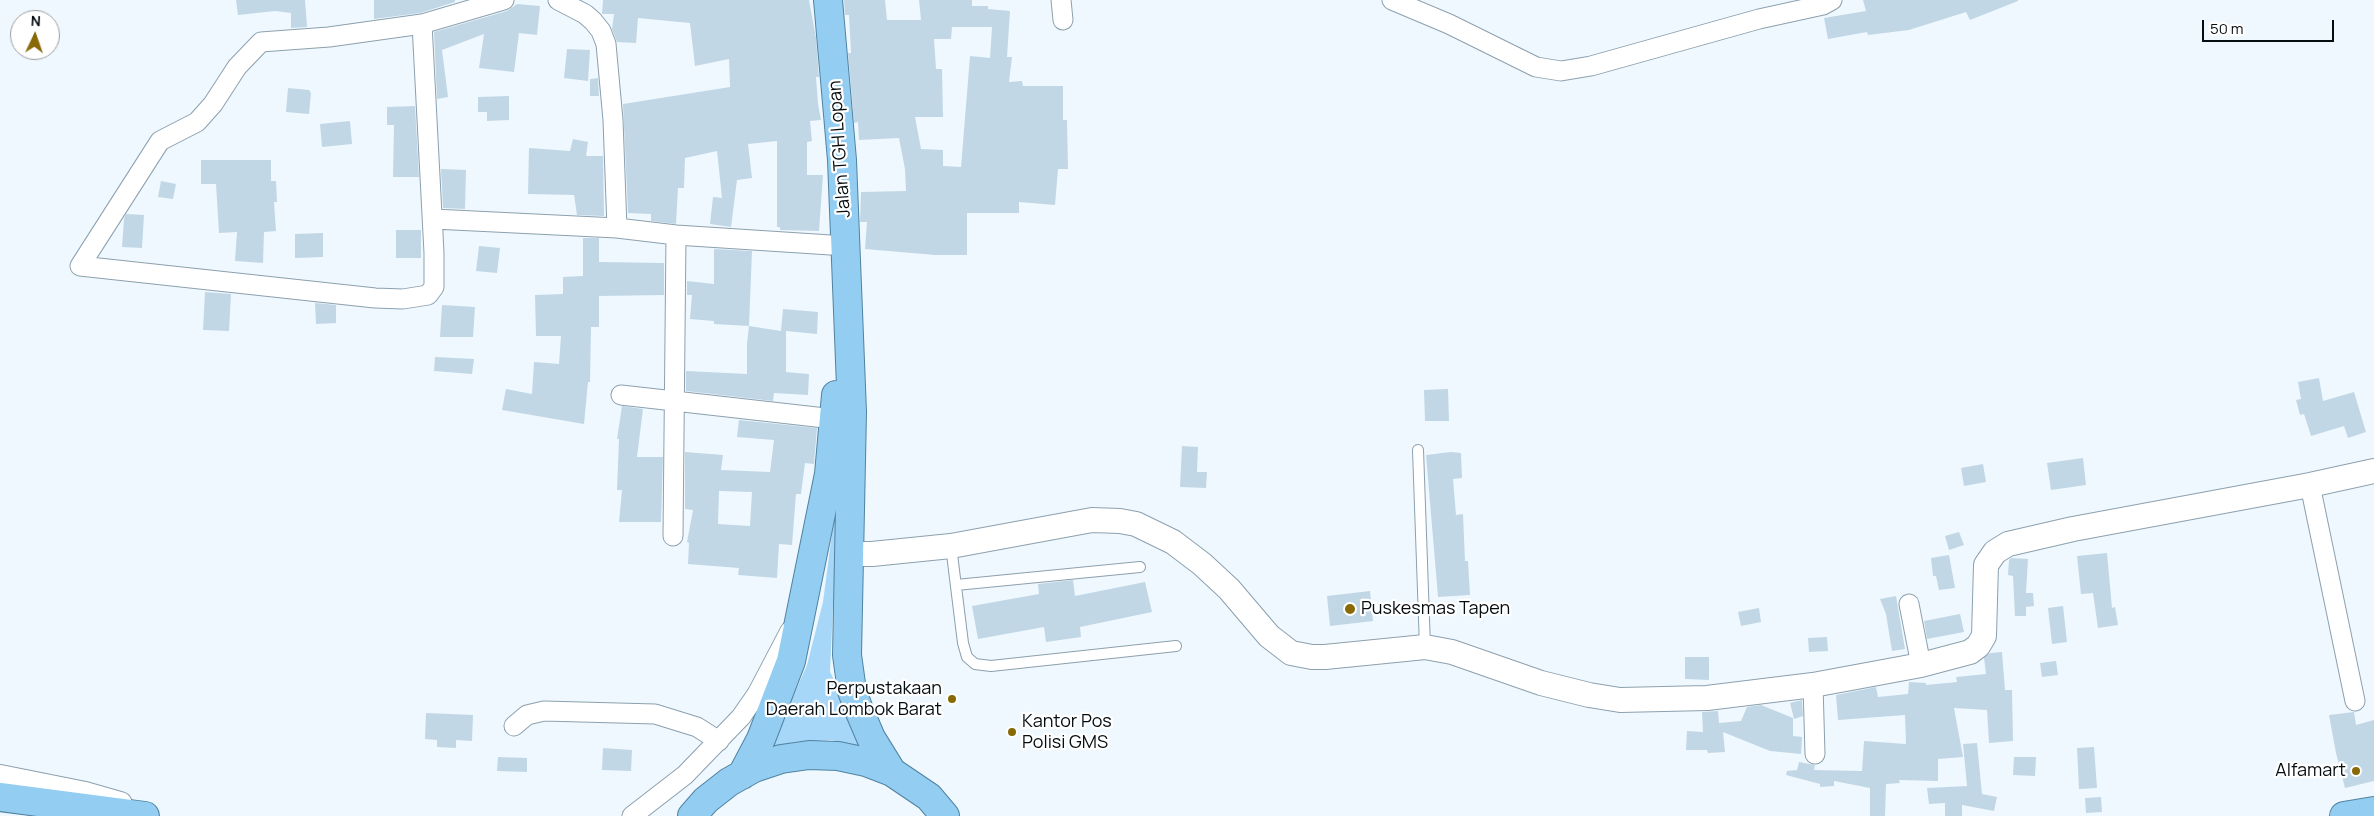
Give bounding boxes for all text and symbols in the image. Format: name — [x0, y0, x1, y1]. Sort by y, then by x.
north arrow — [10, 10, 60, 60]
scale bar — [2204, 10, 2336, 42]
text: N — [30, 11, 41, 30]
text: 50 m — [2210, 18, 2244, 39]
street label: Jalan TGH Lopan — [824, 80, 856, 218]
place label: Puskesmas Tapen — [1361, 598, 1510, 620]
marker: Puskesmas Tapen — [1343, 602, 1357, 616]
place label: Perpustakaan Daerah Lombok Barat — [766, 678, 942, 721]
marker: Perpustakaan Daerah Lombok Barat — [946, 693, 958, 705]
place label: Kantor Pos Polisi GMS — [1022, 711, 1112, 754]
marker: Kantor Pos Polisi GMS — [1006, 726, 1018, 738]
place label: Alfamart — [2275, 760, 2346, 782]
marker: Alfamart — [2350, 765, 2362, 777]

